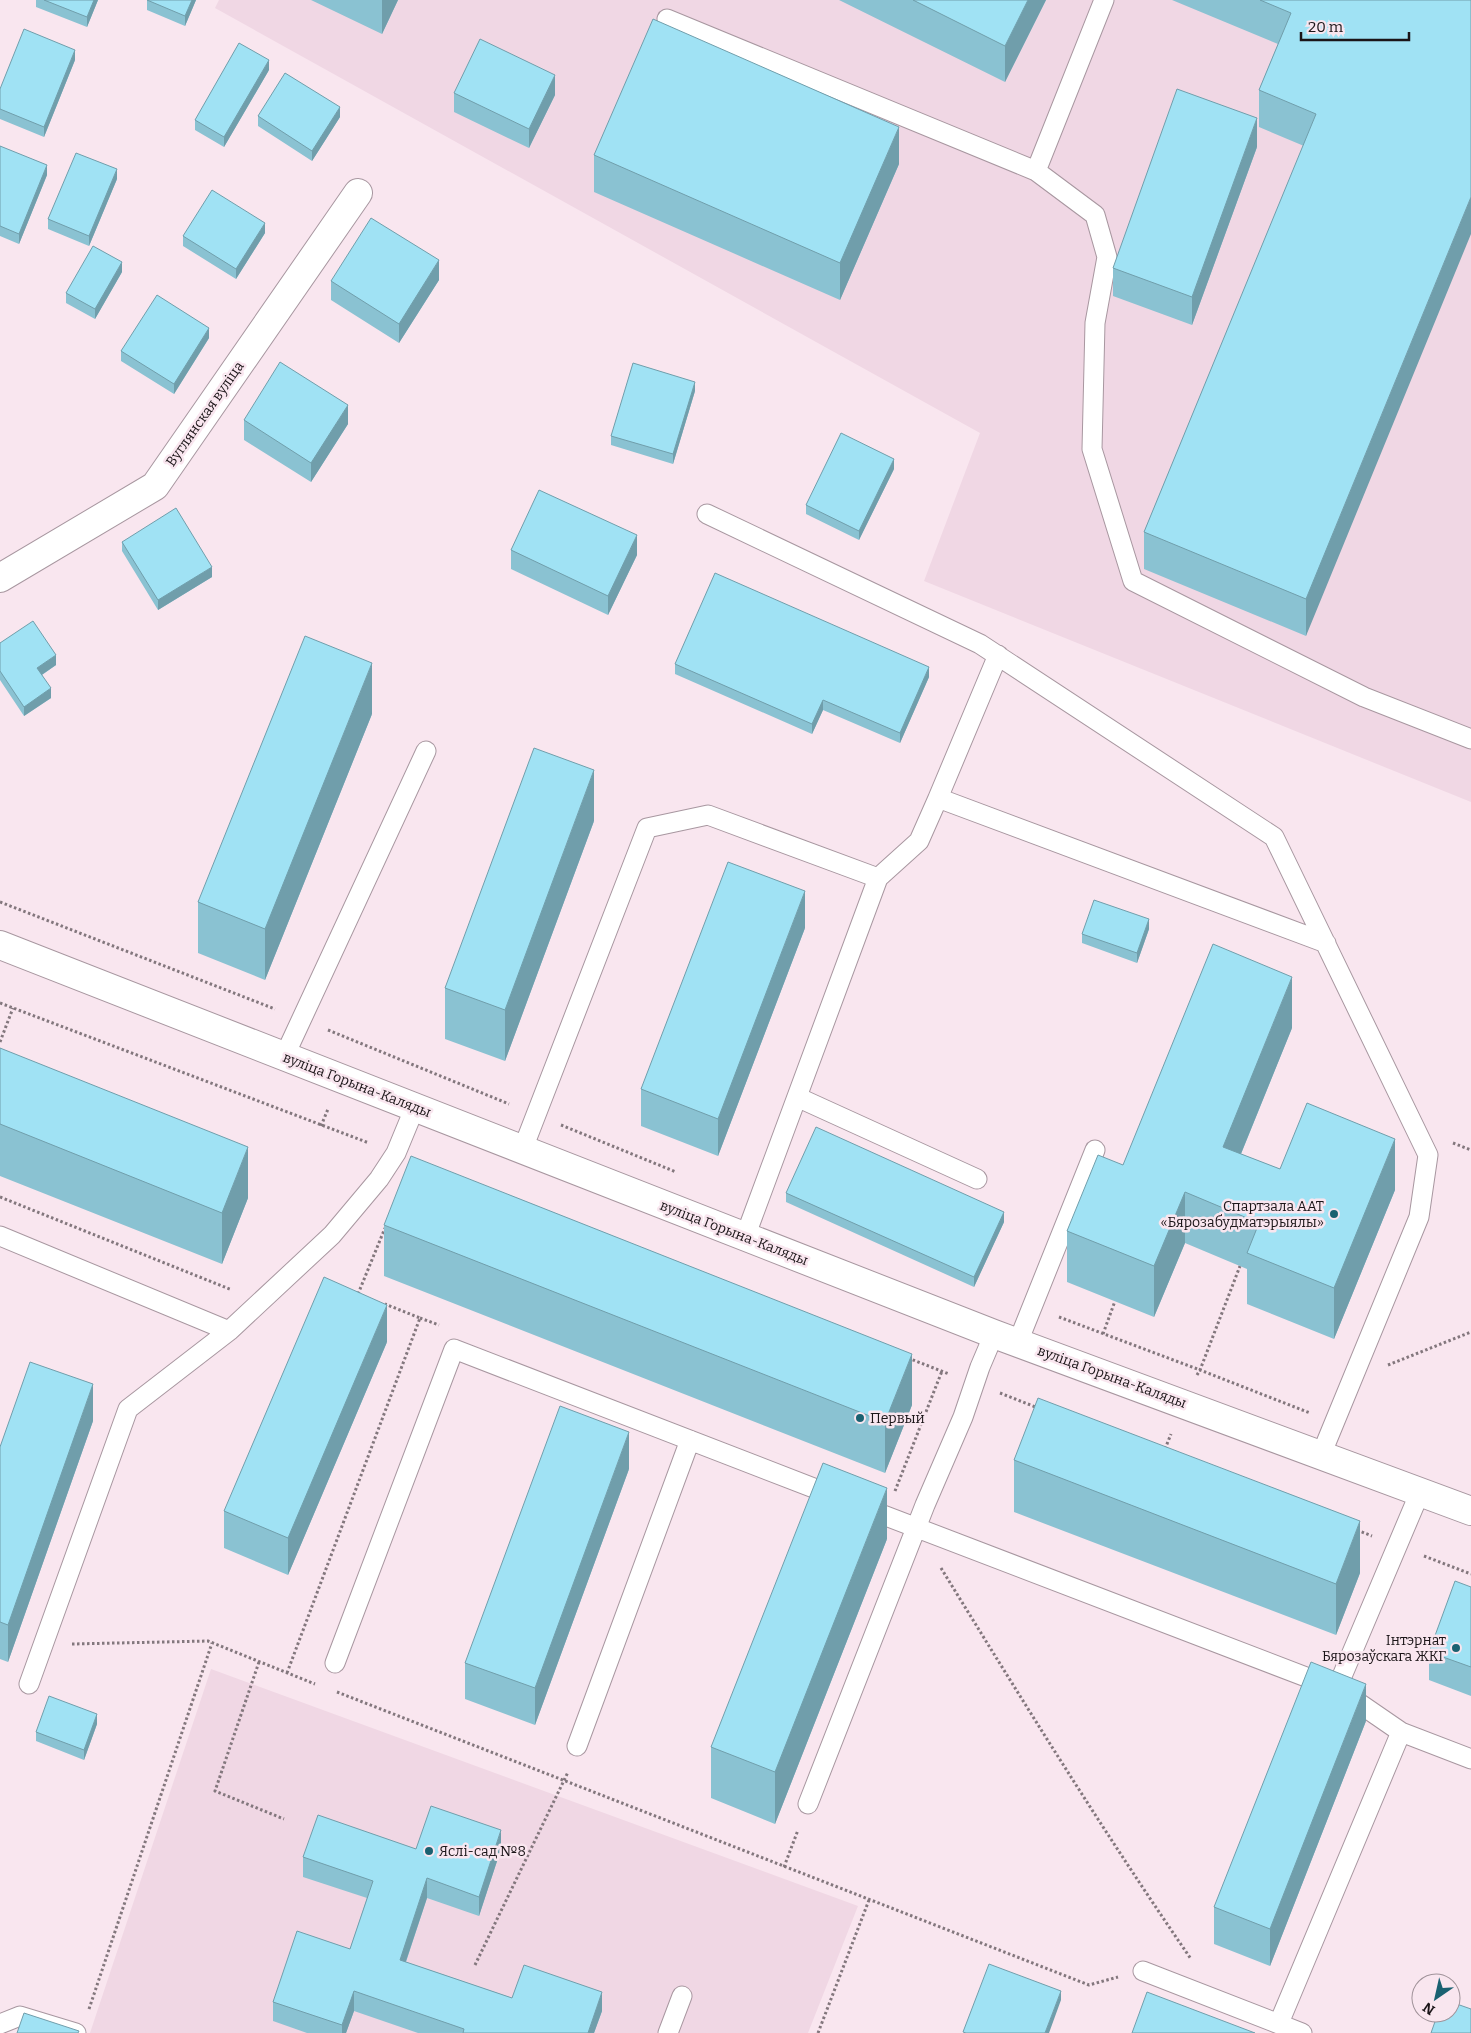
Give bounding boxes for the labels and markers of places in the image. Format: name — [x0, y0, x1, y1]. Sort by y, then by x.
place label: Спартзала ААТ «Бярозабудматэрыялы» — [1161, 1198, 1324, 1231]
marker: Спартзала ААТ «Бярозабудматэрыялы» — [1328, 1208, 1340, 1220]
place label: Первый — [870, 1410, 925, 1427]
marker: Первый — [854, 1412, 866, 1424]
place label: Інтэрнат Бярозаўскага ЖКГ — [1322, 1632, 1446, 1665]
marker: Інтэрнат Бярозаўскага ЖКГ — [1450, 1642, 1462, 1654]
place label: Яслі-сад №8 — [439, 1843, 526, 1860]
marker: Яслі-сад №8 — [423, 1845, 435, 1857]

